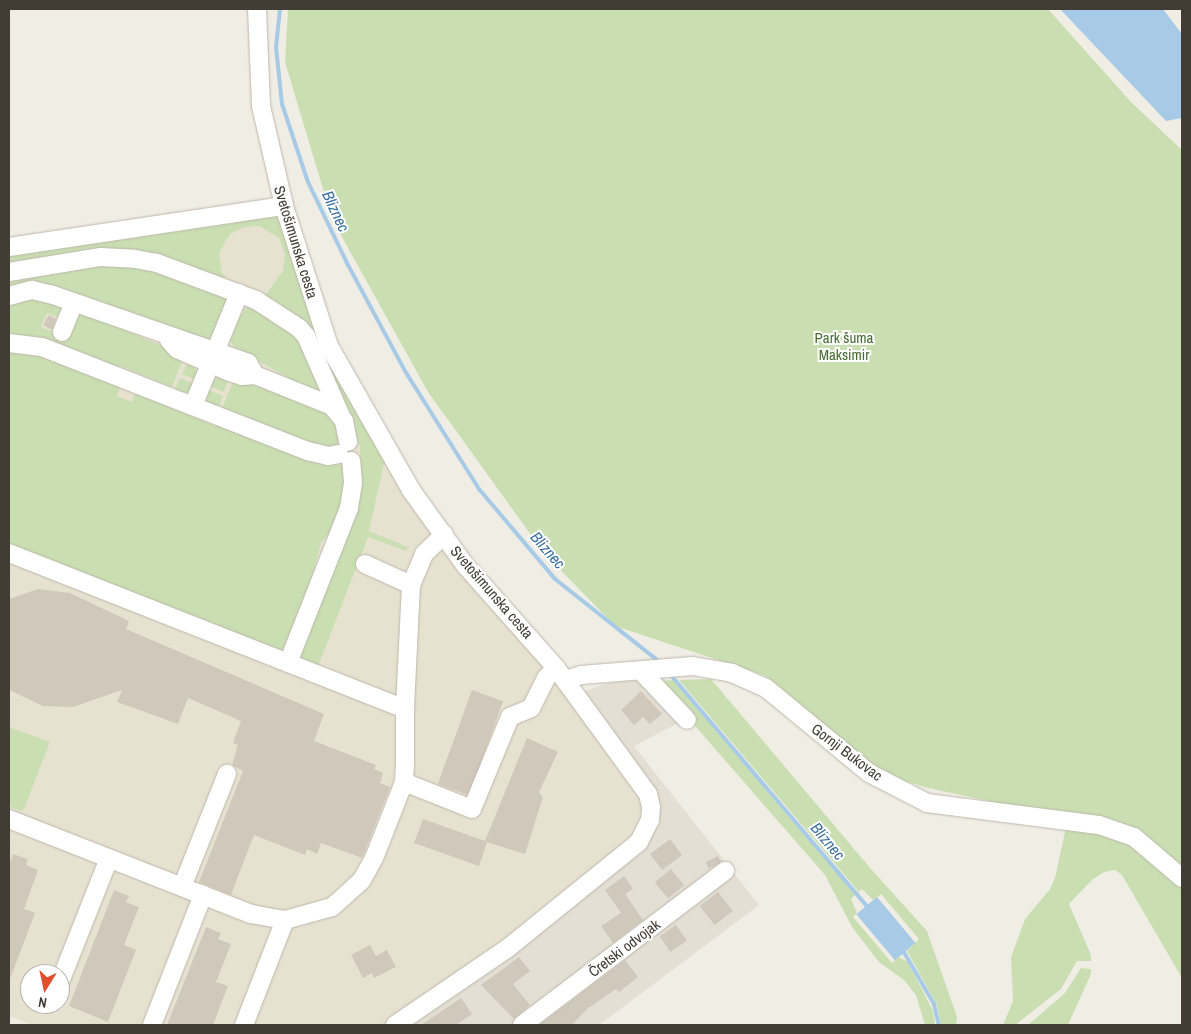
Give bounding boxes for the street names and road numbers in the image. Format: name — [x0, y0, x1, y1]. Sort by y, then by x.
street label: Svetošimunska cesta — [270, 183, 322, 301]
street label: Svetošimunska cesta — [447, 542, 537, 642]
street label: Gornji Bukovac — [808, 720, 886, 784]
street label: Čretski odvojak — [585, 915, 663, 981]

